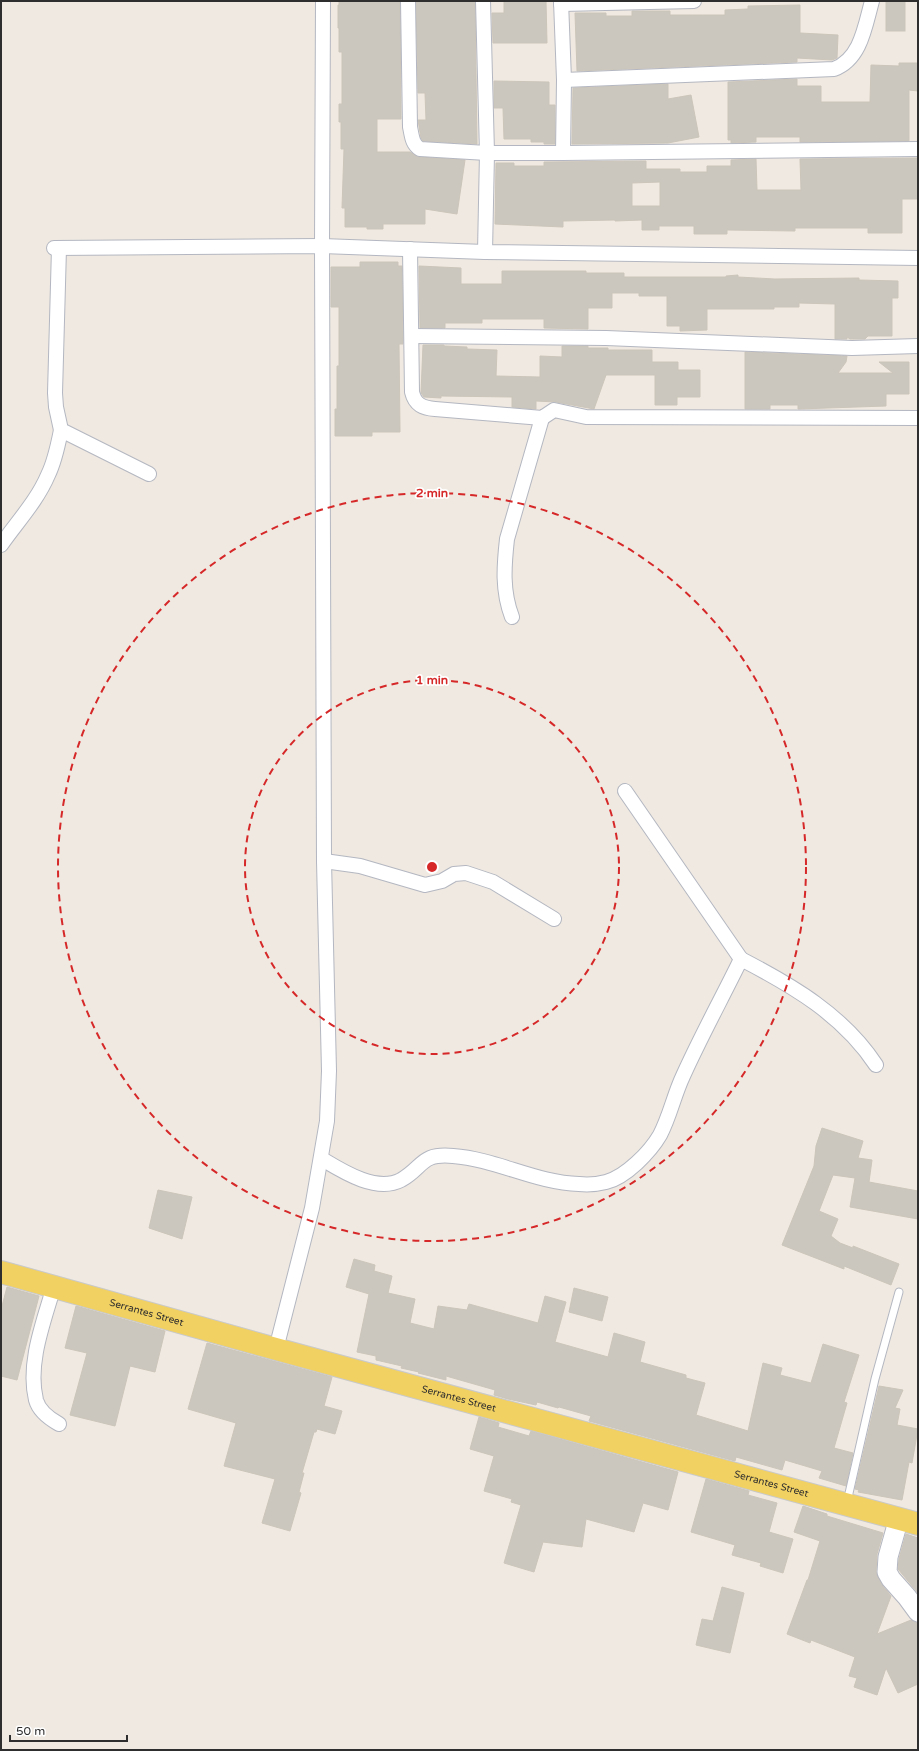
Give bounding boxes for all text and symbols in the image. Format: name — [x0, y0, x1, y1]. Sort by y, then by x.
text: 2 min — [416, 486, 448, 500]
text: 1 min — [416, 673, 448, 687]
centre of rings — [425, 860, 439, 874]
street label: Serrantes Street — [108, 1297, 185, 1329]
street label: Serrantes Street — [420, 1383, 497, 1415]
street label: Serrantes Street — [733, 1468, 810, 1500]
scale bar — [10, 1717, 127, 1743]
text: 50 m — [16, 1724, 45, 1738]

